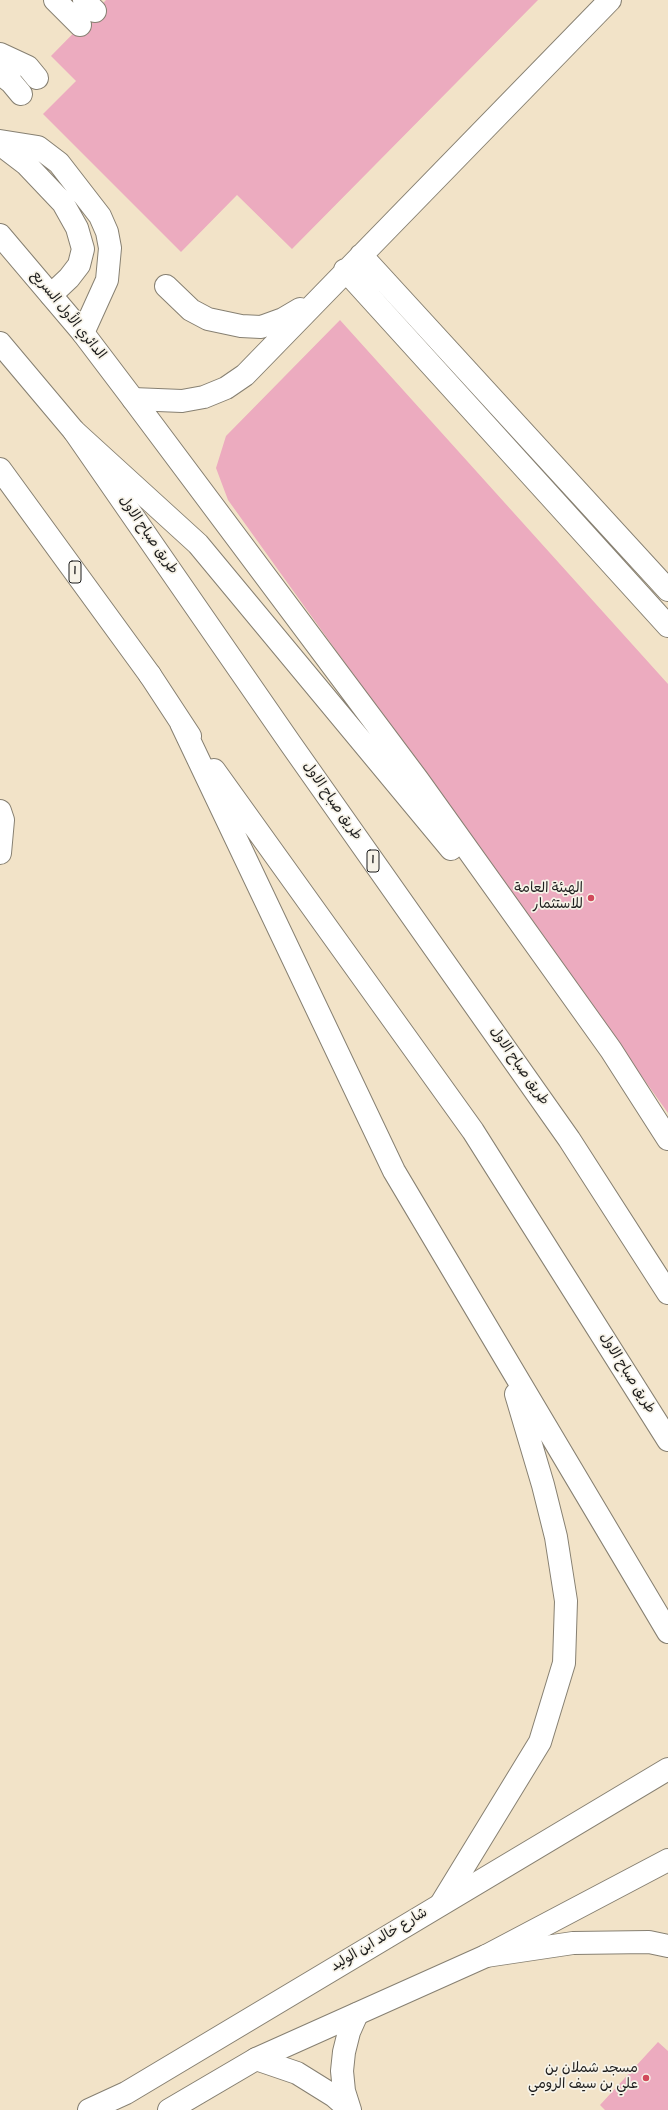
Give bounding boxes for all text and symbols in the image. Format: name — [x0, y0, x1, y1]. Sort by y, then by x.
street label: الدائري الأول السريع — [26, 268, 108, 364]
street label: طريق صباح الاول — [114, 493, 180, 579]
road number: 1 — [69, 561, 81, 583]
street label: طريق صباح الاول — [298, 759, 364, 845]
road number: 1 — [367, 850, 379, 872]
place label: الهيئة العامة للاستثمار — [514, 882, 583, 914]
marker: الهيئة العامة للاستثمار — [586, 893, 596, 903]
street label: طريق صباح الاول — [485, 1024, 551, 1110]
street label: طريق صباح الاول — [594, 1330, 658, 1418]
street label: شارع خالد ابن الوليد — [329, 1905, 431, 1977]
place label: مسجد شملان بن علي بن سيف الرومي — [528, 2062, 638, 2094]
marker: مسجد شملان بن علي بن سيف الرومي — [641, 2073, 651, 2083]

